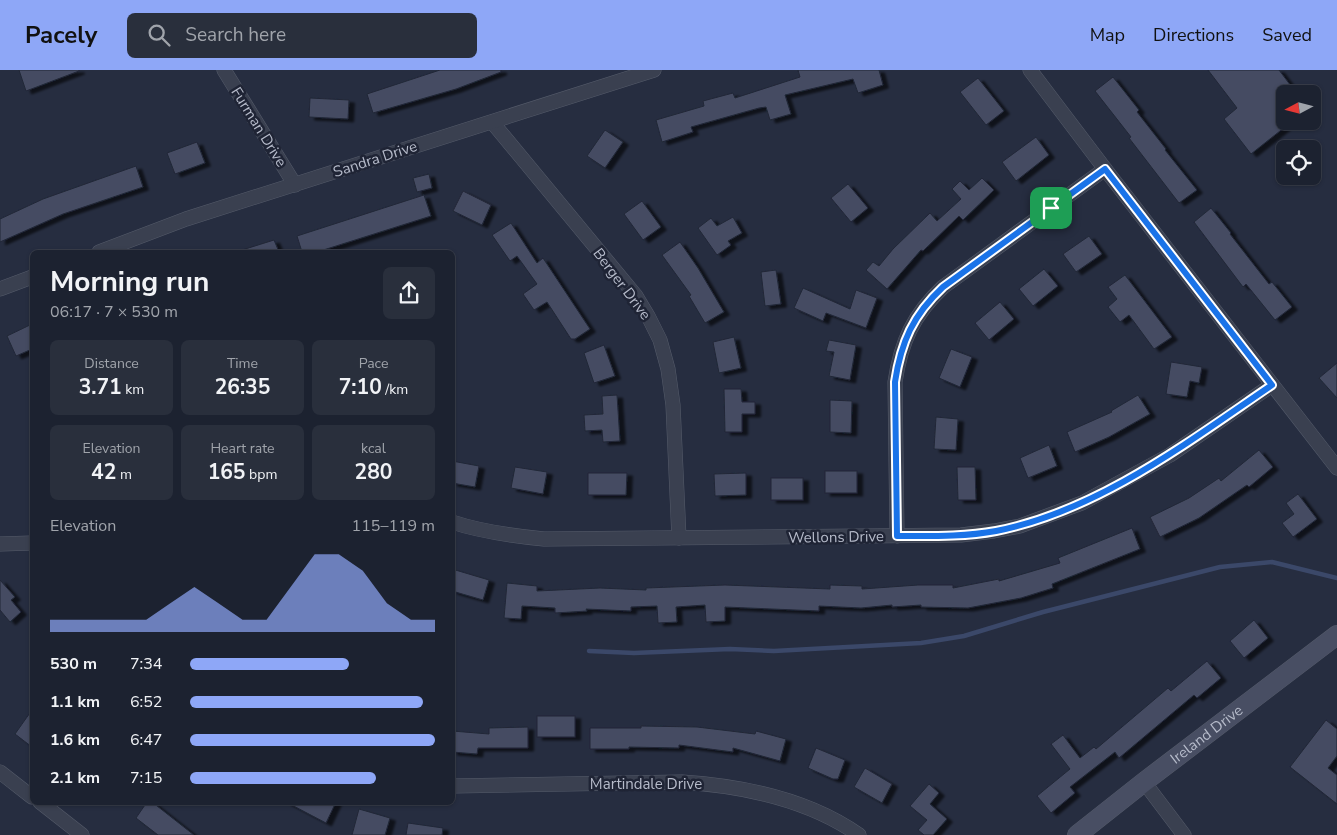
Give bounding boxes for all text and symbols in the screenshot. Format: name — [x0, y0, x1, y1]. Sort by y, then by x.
search box — [127, 13, 477, 58]
text: Pacely — [25, 19, 97, 51]
icon: search — [145, 21, 173, 49]
text: Search here — [185, 22, 286, 48]
text: Map — [1090, 23, 1125, 47]
text: Directions — [1153, 23, 1234, 47]
text: Saved — [1262, 23, 1312, 47]
street label: Furman Drive — [227, 83, 291, 171]
north arrow — [1276, 85, 1321, 130]
map controls — [1276, 85, 1321, 185]
street label: Sandra Drive — [330, 136, 420, 182]
button: locate — [1276, 140, 1321, 185]
pin — [1030, 187, 1072, 229]
icon: arrive — [1037, 194, 1065, 222]
street label: Berger Drive — [588, 244, 656, 324]
text: Morning run — [50, 263, 209, 301]
button: share — [383, 267, 435, 319]
text: 06:17 · 7 × 530 m — [50, 301, 178, 323]
text: Distance — [84, 354, 139, 373]
text: Time — [227, 354, 258, 373]
text: Pace — [359, 354, 388, 373]
text: 3.71 — [79, 373, 122, 401]
text: 26:35 — [215, 373, 270, 401]
text: 7:10 — [339, 373, 382, 401]
text: km — [122, 380, 144, 399]
text: /km — [382, 380, 408, 399]
text: Elevation — [83, 439, 140, 458]
text: Heart rate — [210, 439, 275, 458]
text: kcal — [361, 439, 386, 458]
text: 42 — [91, 458, 116, 486]
text: 165 — [208, 458, 245, 486]
text: 280 — [355, 458, 392, 486]
text: m — [116, 465, 132, 484]
text: bpm — [245, 465, 277, 484]
text: Elevation — [50, 515, 116, 537]
text: 115–119 m — [352, 515, 435, 537]
street label: Wellons Drive — [788, 526, 884, 548]
text: 530 m — [50, 653, 97, 675]
text: 7:34 — [130, 653, 162, 675]
text: 1.1 km — [50, 691, 100, 713]
text: 6:52 — [130, 691, 162, 713]
street label: Ireland Drive — [1166, 700, 1247, 768]
text: 1.6 km — [50, 729, 100, 751]
text: 6:47 — [130, 729, 162, 751]
text: 2.1 km — [50, 767, 100, 789]
text: 7:15 — [130, 767, 162, 789]
street label: Martindale Drive — [590, 774, 702, 794]

